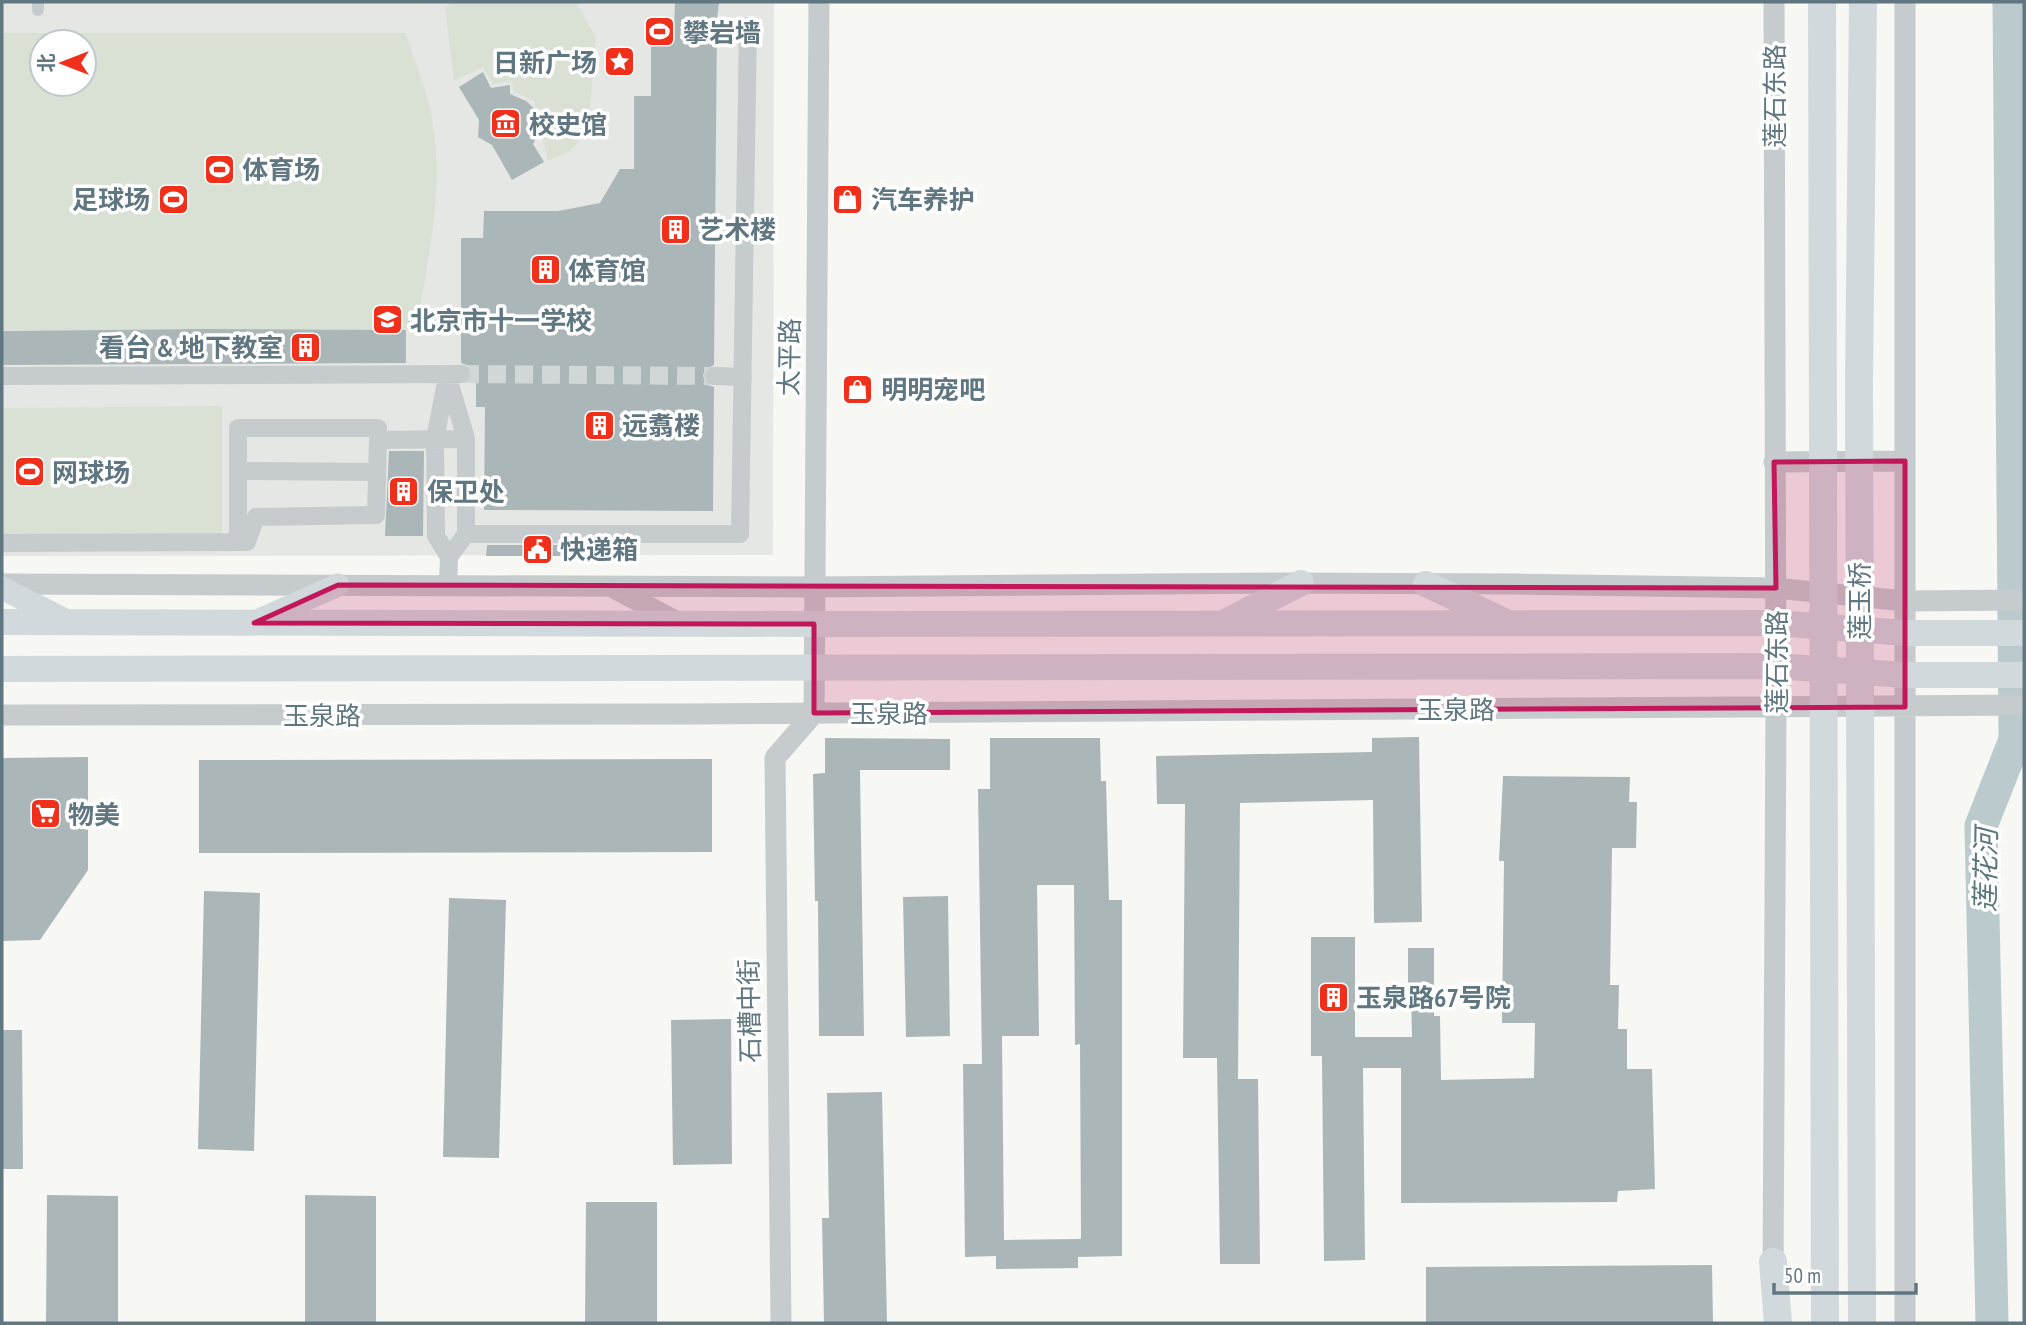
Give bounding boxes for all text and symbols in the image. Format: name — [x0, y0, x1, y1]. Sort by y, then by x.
sports icon: 攀岩墙 — [643, 15, 677, 49]
place label: 攀岩墙 — [683, 16, 761, 49]
north arrow — [28, 28, 98, 98]
street label: 莲石东路 — [1758, 44, 1791, 148]
place icon: 日新广场 — [603, 45, 637, 79]
place label: 日新广场 — [493, 46, 597, 79]
text: 北 — [34, 53, 58, 73]
museum icon: 校史馆 — [489, 107, 523, 141]
place label: 校史馆 — [529, 108, 607, 141]
sports icon: 体育场 — [202, 152, 236, 186]
place label: 体育场 — [242, 153, 320, 186]
sports icon: 足球场 — [156, 182, 190, 216]
shop icon: 汽车养护 — [831, 182, 865, 216]
place label: 足球场 — [72, 183, 150, 216]
place label: 汽车养护 — [871, 183, 975, 216]
building icon: 艺术楼 — [658, 212, 692, 246]
place label: 艺术楼 — [698, 213, 776, 246]
building icon: 体育馆 — [528, 253, 562, 287]
place label: 体育馆 — [568, 254, 646, 287]
school or university icon: 北京市十一学校 — [370, 303, 404, 337]
place label: 北京市十一学校 — [410, 304, 592, 337]
street label: 太平路 — [772, 318, 806, 396]
building icon: 看台 & 地下教室 — [289, 330, 323, 364]
place label: 看台 & 地下教室 — [99, 331, 283, 364]
shop icon: 明明宠吧 — [841, 372, 875, 406]
place label: 明明宠吧 — [881, 373, 985, 406]
building icon: 远翥楼 — [582, 408, 616, 442]
place label: 远翥楼 — [622, 409, 700, 442]
sports icon: 网球场 — [12, 455, 46, 489]
place label: 网球场 — [52, 456, 130, 489]
building icon: 保卫处 — [387, 474, 421, 508]
place label: 保卫处 — [427, 475, 505, 508]
public building icon: 快递箱 — [520, 532, 554, 566]
place label: 快递箱 — [560, 533, 638, 566]
street label: 莲玉桥 — [1843, 562, 1876, 640]
street label: 莲石东路 — [1760, 610, 1793, 714]
street label: 玉泉路 — [1417, 693, 1495, 726]
street label: 玉泉路 — [850, 697, 928, 730]
street label: 玉泉路 — [283, 699, 361, 732]
supermarket icon: 物美 — [28, 797, 62, 831]
place label: 物美 — [68, 798, 120, 831]
water label: 莲花河 — [1966, 823, 2004, 912]
street label: 石槽中街 — [732, 959, 766, 1063]
building icon: 玉泉路67号院 — [1316, 980, 1350, 1014]
place label: 玉泉路67号院 — [1356, 981, 1511, 1014]
scale bar — [1774, 1252, 1916, 1296]
text: 50 m — [1784, 1262, 1821, 1289]

